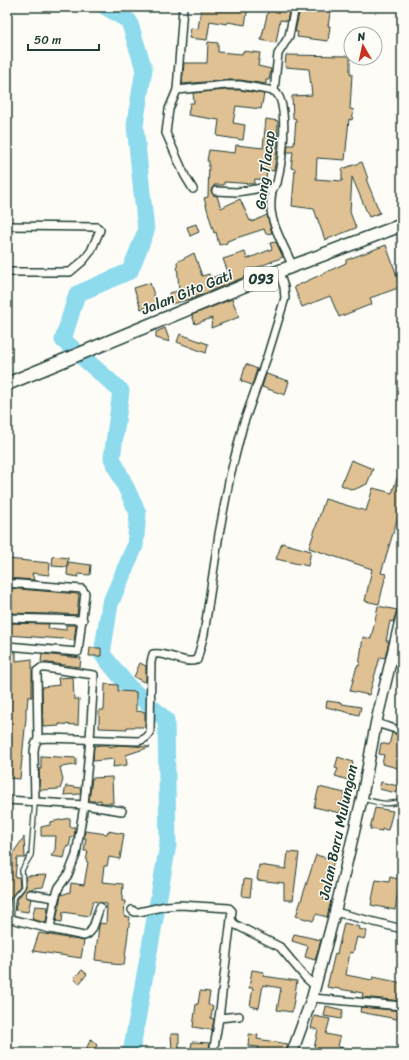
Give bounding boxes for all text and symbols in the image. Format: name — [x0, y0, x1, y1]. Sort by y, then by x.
scale bar — [28, 26, 99, 52]
north arrow — [343, 26, 383, 66]
text: N — [355, 27, 367, 47]
text: 50 m — [34, 29, 61, 51]
street label: Gang Tlacap — [247, 129, 283, 211]
street label: Jalan Gito Gati — [136, 261, 238, 323]
road number: 093 — [244, 267, 278, 291]
street label: Jalan Baru Mulungan — [311, 762, 365, 903]

